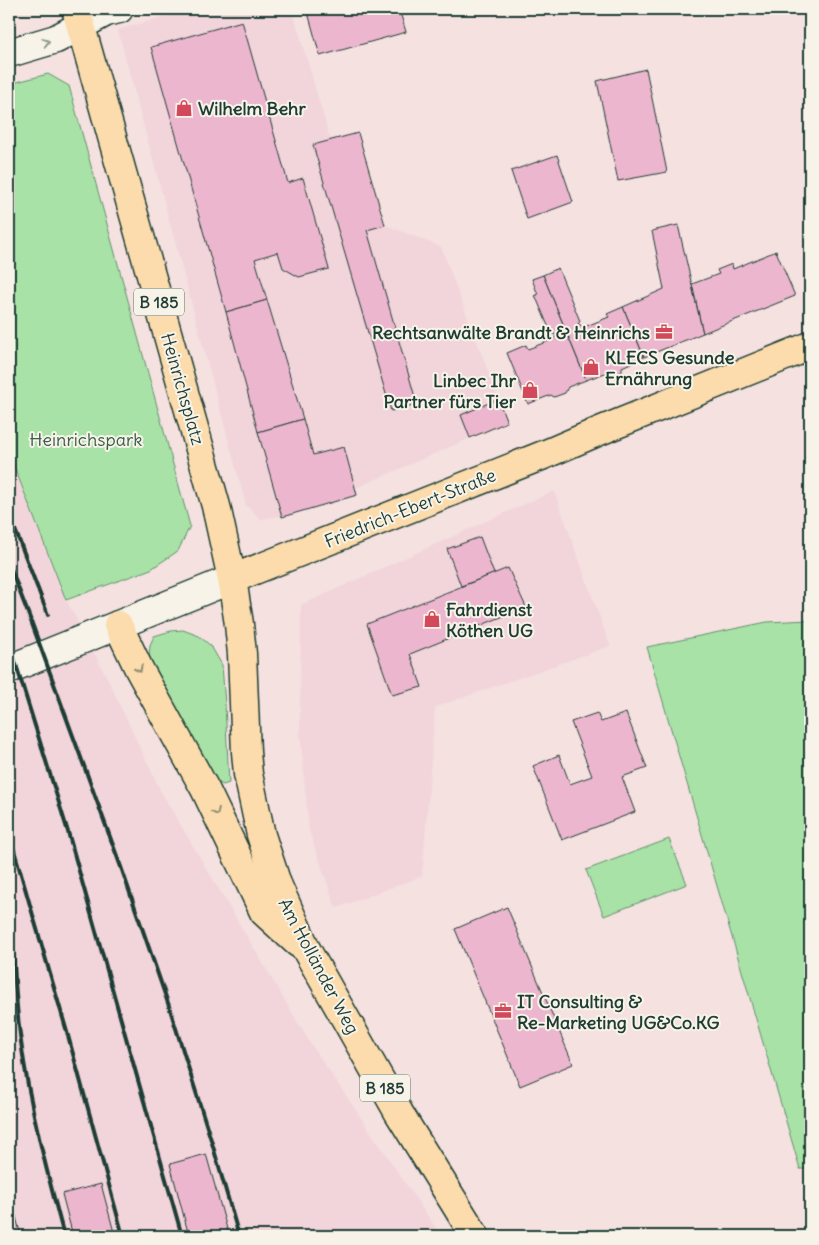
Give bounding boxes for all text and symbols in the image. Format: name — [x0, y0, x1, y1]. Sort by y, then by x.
one-way arrow — [42, 38, 50, 48]
place label: Wilhelm Behr — [198, 97, 306, 120]
shop icon: Wilhelm Behr — [174, 98, 194, 118]
road number: B 185 — [134, 288, 184, 316]
place label: Rechtsanwälte Brandt & Heinrichs — [372, 321, 650, 344]
office icon: Rechtsanwälte Brandt & Heinrichs — [654, 322, 674, 342]
street label: Heinrichsplatz — [156, 330, 210, 448]
place label: KLECS Gesunde Ernährung — [605, 346, 735, 390]
shop icon: KLECS Gesunde Ernährung — [581, 357, 601, 377]
place label: Linbec Ihr Partner fürs Tier — [383, 369, 517, 413]
shop icon: Linbec Ihr Partner fürs Tier — [520, 380, 540, 400]
park label: Heinrichspark — [29, 428, 143, 451]
street label: Friedrich-Ebert-Straße — [321, 463, 499, 553]
place label: Fahrdienst Köthen UG — [446, 598, 533, 642]
shop icon: Fahrdienst Köthen UG — [422, 609, 442, 629]
one-way arrow — [133, 664, 143, 673]
one-way arrow — [210, 807, 220, 816]
street label: Am Holländer Weg — [273, 894, 365, 1038]
place label: IT Consulting & Re-Marketing UG&Co.KG — [517, 990, 719, 1034]
office icon: IT Consulting & Re-Marketing UG&Co.KG — [493, 1001, 513, 1021]
road number: B 185 — [360, 1074, 410, 1102]

